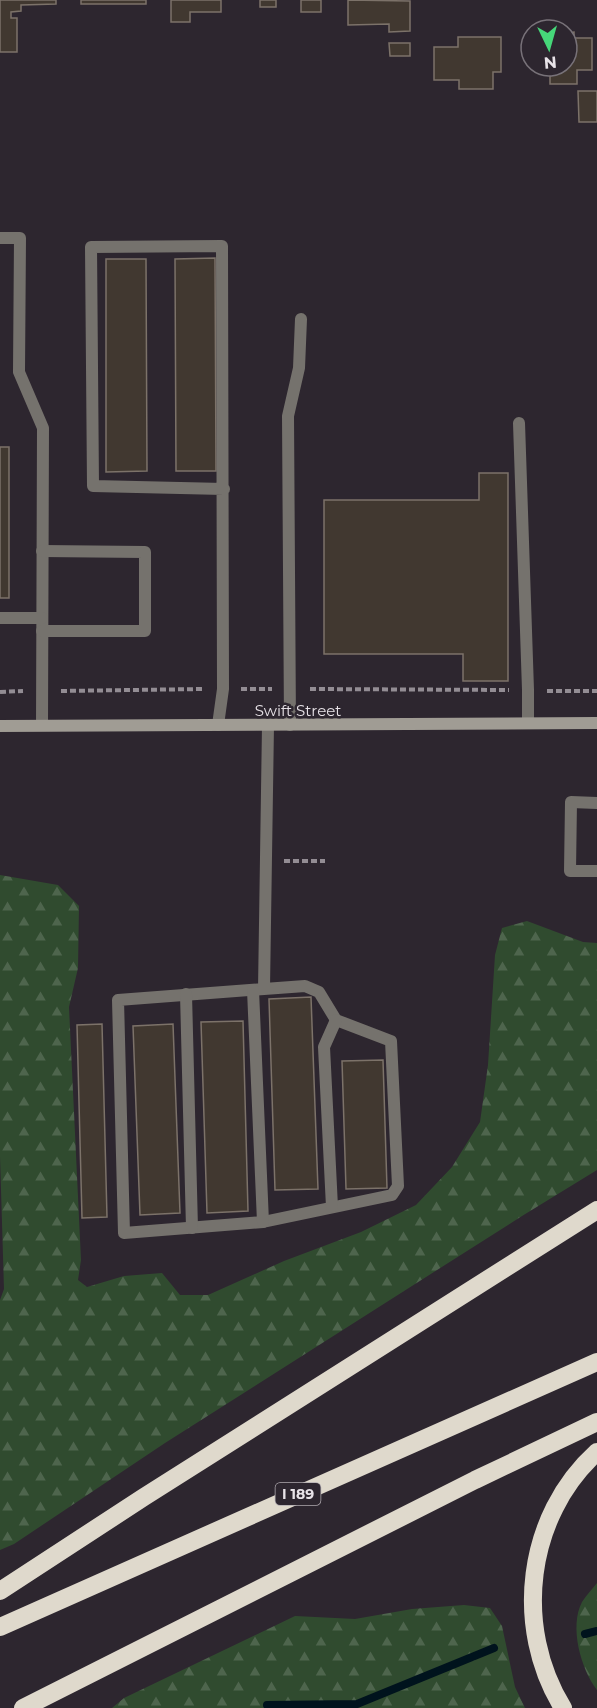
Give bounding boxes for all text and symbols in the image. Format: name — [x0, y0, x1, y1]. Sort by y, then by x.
north arrow — [519, 18, 579, 78]
text: N — [543, 52, 558, 72]
street label: Swift Street — [255, 701, 341, 720]
road number: I 189 — [276, 1483, 320, 1505]

